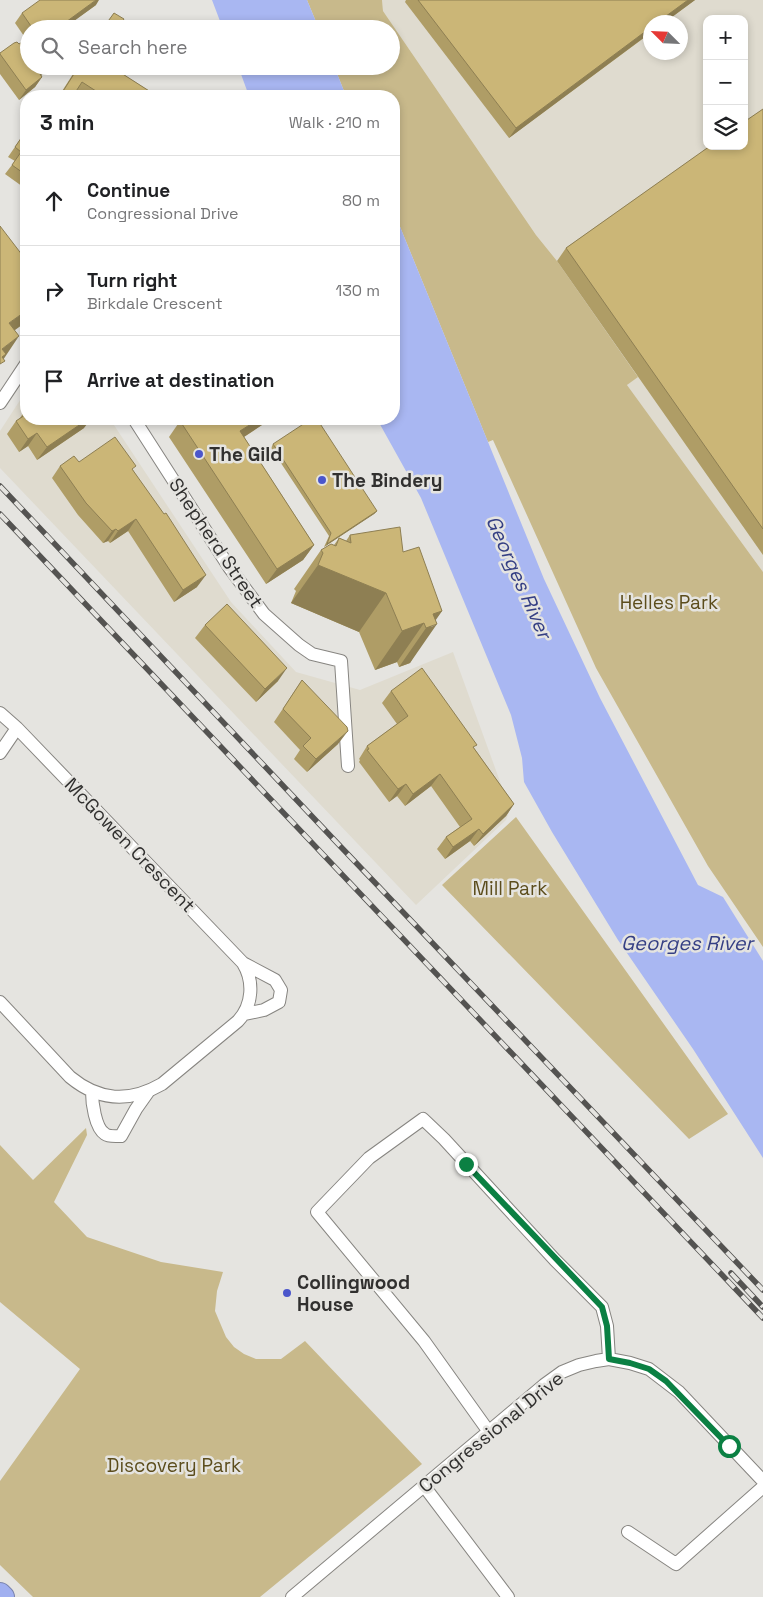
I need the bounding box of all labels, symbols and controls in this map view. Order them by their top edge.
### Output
north arrow [643,15,688,60]
map controls [703,15,748,150]
button: + [703,15,748,60]
search box [20,20,400,75]
icon: search [38,34,66,62]
text: Search here [78,35,188,60]
button: − [703,60,748,105]
button: layers [703,105,748,150]
text: 3 min [40,109,95,136]
text: Walk · 210 m [289,112,380,133]
text: Continue [87,178,170,203]
icon: ahead [40,187,68,215]
text: 80 m [342,190,380,211]
text: Congressional Drive [87,203,239,224]
text: Turn right [87,268,177,293]
icon: right [40,277,68,305]
text: 130 m [336,280,380,301]
text: Birkdale Crescent [87,293,223,314]
icon: arrive [40,367,68,395]
text: Arrive at destination [87,368,275,393]
place label: The Gild [209,442,282,467]
marker: The Gild [193,448,205,460]
place label: The Bindery [332,468,442,493]
street label: Shepherd Street [163,473,269,613]
marker: The Bindery [316,474,328,486]
water label: Georges River [480,511,559,645]
park label: Helles Park [620,590,718,615]
street label: McGowen Crescent [59,772,201,918]
park label: Mill Park [473,876,547,901]
water label: Georges River [621,930,756,956]
route end [455,1153,478,1176]
place label: Collingwood House [297,1270,410,1317]
marker: Collingwood House [281,1287,293,1299]
street label: Congressional Drive [413,1366,569,1498]
route start [718,1435,741,1458]
park label: Discovery Park [107,1453,241,1478]

